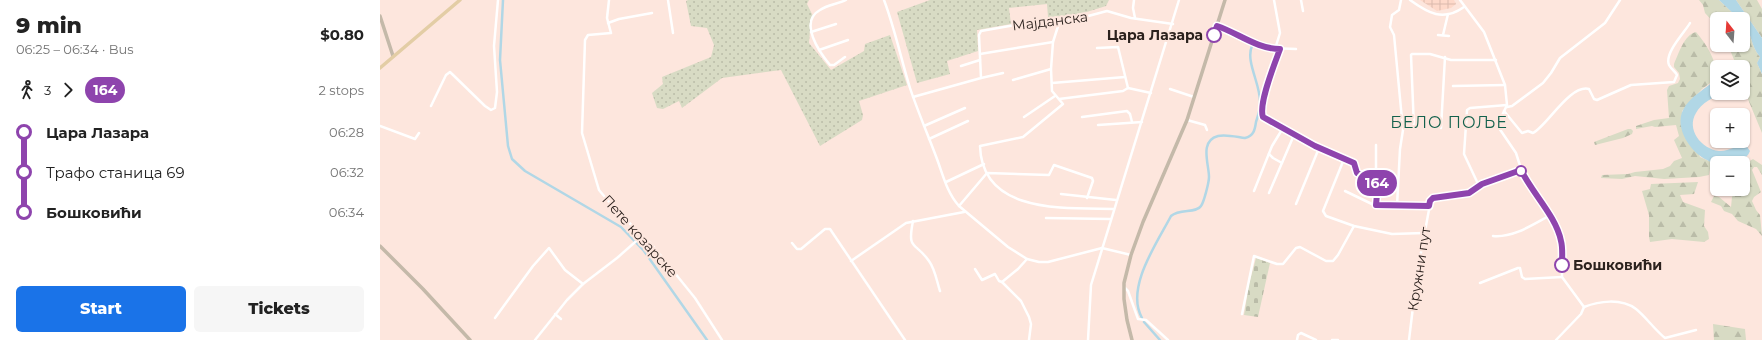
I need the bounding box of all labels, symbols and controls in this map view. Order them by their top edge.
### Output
street label: Мајданска [1011,7,1089,35]
text: 9 min [16,12,82,39]
north arrow [1710,12,1750,52]
map controls [1710,12,1750,196]
text: $0.80 [320,25,364,44]
place label: Цара Лазара [1107,26,1203,44]
marker: Цара Лазара [1206,27,1222,43]
text: 06:25 – 06:34 · Bus [16,41,134,57]
button: layers [1710,60,1750,100]
icon: walk [16,79,38,101]
icon: forward [57,79,79,101]
text: 164 [93,81,117,99]
text: 3 [44,82,51,98]
text: 2 stops [319,82,364,98]
button: + [1710,108,1750,148]
district label: БЕЛО ПОЉЕ [1390,113,1508,132]
text: Цара Лазара [46,123,149,142]
text: 06:28 [329,124,364,140]
button: − [1710,156,1750,196]
text: Трафо станица 69 [46,163,185,182]
text: 06:32 [330,164,364,180]
unlabelled marker [1515,165,1527,177]
line badge: 164 [1354,170,1400,196]
text: 164 [1365,174,1389,192]
street label: Пете козарске [598,191,682,281]
text: Бошковићи [46,203,142,222]
text: 06:34 [329,204,364,220]
street label: Кружни пут [1403,225,1435,312]
place label: Бошковићи [1573,256,1662,274]
marker: Бошковићи [1554,257,1570,273]
button: Start [16,286,186,332]
button: Tickets [194,286,364,332]

